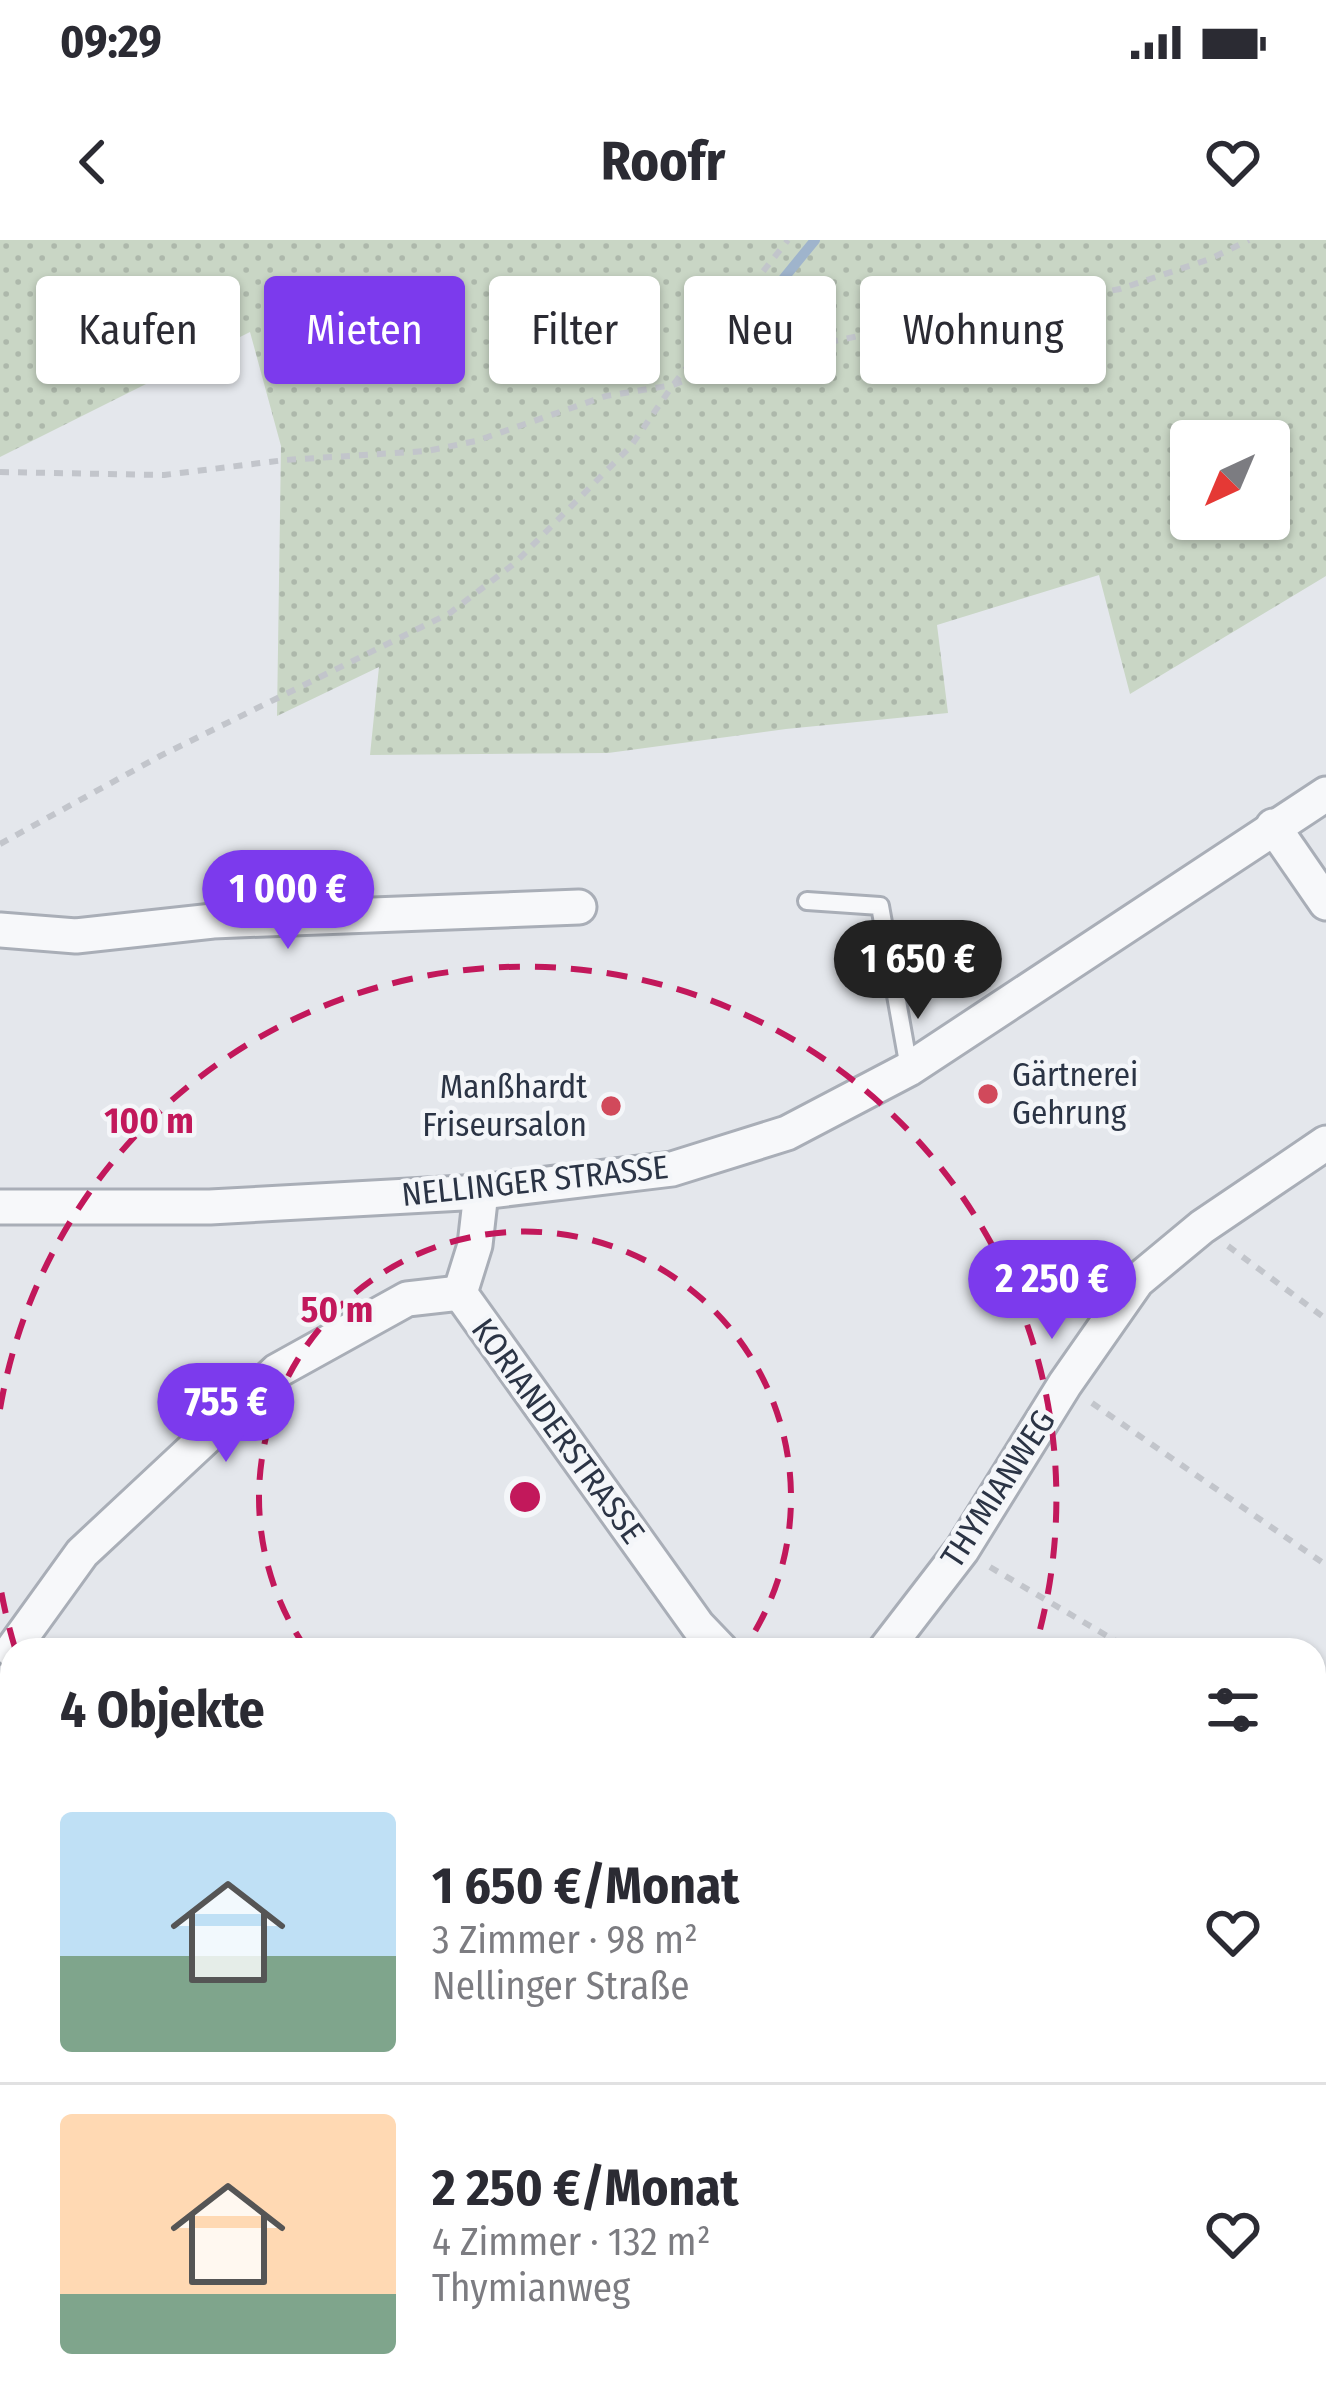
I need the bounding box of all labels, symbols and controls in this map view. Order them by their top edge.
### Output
text: 09:29 [60,15,162,69]
icon: back [60,129,126,195]
icon: heart [1200,129,1266,195]
text: Roofr [601,130,725,194]
chip: Kaufen [36,276,240,384]
chip: Mieten [264,276,465,384]
chip: Filter [489,276,660,384]
chip: Neu [684,276,836,384]
chip: Wohnung [860,276,1106,384]
north arrow [1170,420,1290,540]
map controls [1170,420,1290,540]
pin: 1 000 € [177,850,399,952]
text: 1 000 € [229,866,347,912]
pin: 1 650 € [807,920,1029,1022]
text: 1 650 € [861,936,975,982]
place label: Gärtnerei Gehrung [1012,1055,1138,1133]
place label: Manßhardt Friseursalon [422,1067,587,1145]
marker: Gärtnerei Gehrung [975,1081,1001,1107]
marker: Manßhardt Friseursalon [598,1093,624,1119]
text: 100 m [104,1099,194,1143]
street label: NELLINGER STRASSE [400,1147,670,1215]
pin: 2 250 € [941,1240,1163,1342]
text: 2 250 € [995,1256,1109,1302]
text: 50 m [301,1288,373,1332]
street label: KORIANDERSTRASSE [463,1311,653,1551]
pin: 755 € [142,1363,310,1465]
text: 755 € [184,1379,268,1425]
street label: THYMIANWEG [932,1403,1064,1575]
centre of rings [504,1476,546,1518]
icon: filters [1200,1677,1266,1743]
text: 4 Objekte [60,1679,265,1741]
text: 1 650 €/Monat [432,1855,739,1917]
icon: home [156,1860,300,2004]
icon: heart [1200,1899,1266,1965]
text: 3 Zimmer · 98 m² [432,1917,698,1963]
text: Nellinger Straße [432,1963,689,2009]
text: 2 250 €/Monat [432,2157,739,2219]
icon: home [156,2162,300,2306]
icon: heart [1200,2201,1266,2267]
text: 4 Zimmer · 132 m² [432,2219,711,2265]
text: Thymianweg [432,2265,630,2311]

